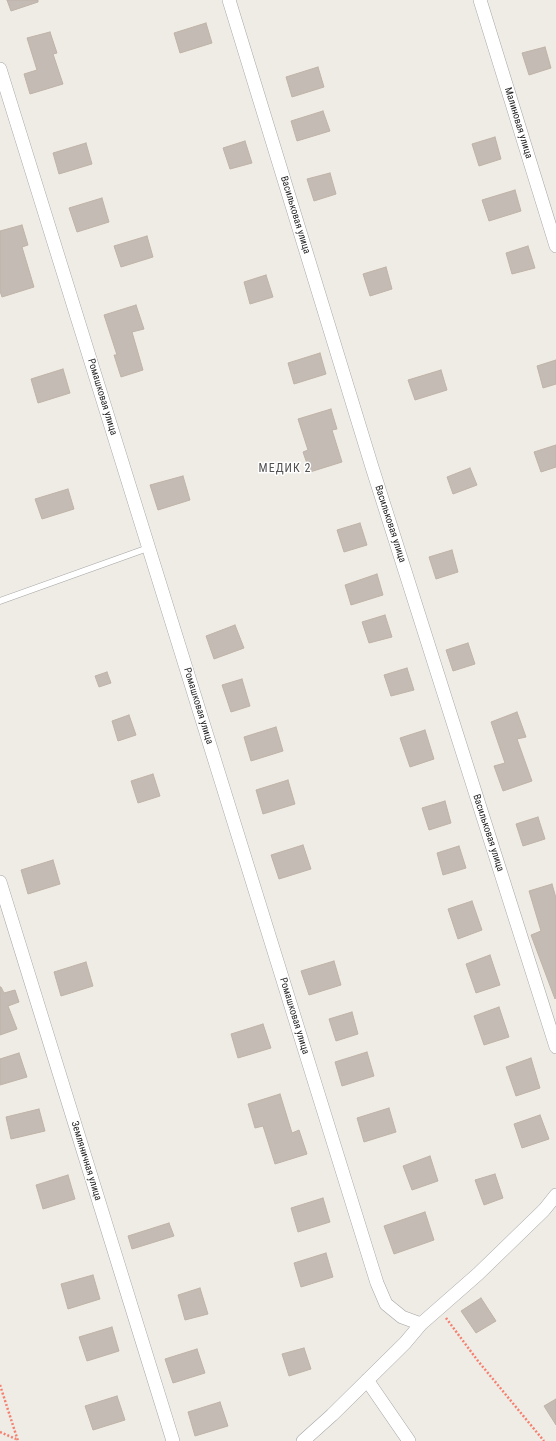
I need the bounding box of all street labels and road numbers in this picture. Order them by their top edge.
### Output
street label: Малиновая улица [501,86,535,160]
street label: Васильковая улица [277,175,313,255]
street label: Ромашковая улица [85,357,119,437]
street label: Васильковая улица [372,484,408,564]
street label: Ромашковая улица [181,666,215,746]
street label: Васильковая улица [470,793,506,873]
street label: Ромашковая улица [277,976,311,1056]
street label: Земляничная улица [68,1120,104,1202]

